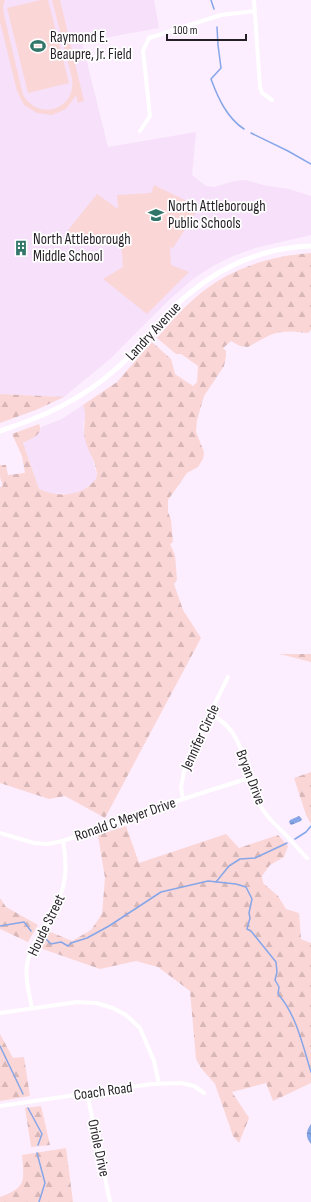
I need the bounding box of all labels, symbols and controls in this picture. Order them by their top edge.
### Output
scale bar [167,16,246,42]
text: 100 m [173,23,198,38]
place label: Raymond E. Beaupre, Jr. Field [50,28,132,64]
sports icon: Raymond E. Beaupre, Jr. Field [29,37,47,55]
place label: North Attleborough Public Schools [168,197,266,233]
school or university icon: North Attleborough Public Schools [147,206,165,224]
place label: North Attleborough Middle School [33,230,131,266]
building icon: North Attleborough Middle School [12,239,30,257]
street label: Landry Avenue [121,298,185,365]
street label: Jennifer Circle [177,701,224,774]
street label: Bryan Drive [231,747,270,807]
street label: Ronald C Meyer Drive [72,793,178,846]
street label: Houde Street [23,891,70,959]
street label: Coach Road [73,1078,134,1105]
street label: Oriole Drive [83,1118,114,1179]

